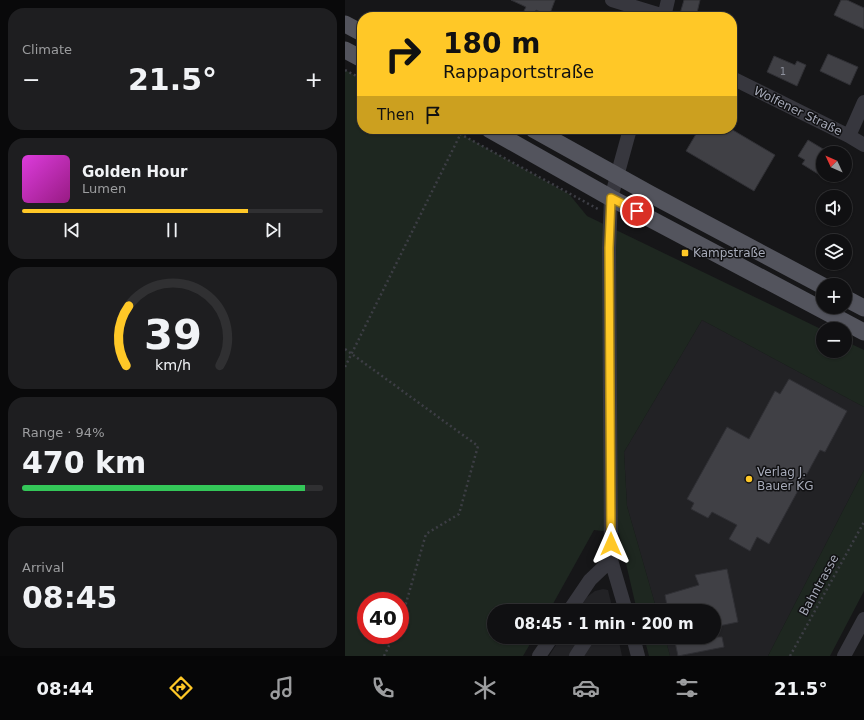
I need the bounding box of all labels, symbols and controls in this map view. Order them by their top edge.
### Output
text: 180 m [443,27,540,60]
icon: right [377,28,429,80]
text: Climate [22,42,72,57]
text: Rappaportstraße [443,61,594,82]
text: 21.5° [128,62,217,97]
house number: 1 [780,66,786,77]
text: − [22,67,40,92]
text: + [305,67,323,92]
street label: Wolfener Straße [751,84,845,138]
icon: arrive [422,104,444,126]
text: Then [377,106,414,124]
north arrow [816,146,852,182]
map controls [816,146,852,358]
text: Golden Hour [82,163,188,181]
text: Lumen [82,181,126,196]
button: sound [816,190,852,226]
pin [620,194,654,228]
icon: arrive [626,200,648,222]
icon: previous [61,219,83,241]
icon: pause [161,219,183,241]
icon: next [262,219,284,241]
button: layers [816,234,852,270]
place label: Kampstraße [693,246,766,260]
marker: Kampstraße [680,248,690,258]
button: + [816,278,852,314]
text: 39 [144,310,201,359]
button: − [816,322,852,358]
text: km/h [154,357,191,373]
text: Range · 94% [22,425,105,440]
text: 470 km [22,445,146,480]
place label: Verlag J. Bauer KG [757,465,814,493]
marker: Verlag J. Bauer KG [744,474,754,484]
position arrow [590,523,632,565]
street label: Bahntrasse [796,552,842,618]
text: Arrival [22,560,64,575]
text: 08:45 [22,580,118,615]
speed limit sign: 40 [357,592,409,644]
text: 08:45 · 1 min · 200 m [514,615,694,633]
icon: directions [167,674,195,702]
icon: music [268,674,296,702]
icon: phone [369,674,397,702]
icon: climate [471,674,499,702]
icon: car [572,674,600,702]
icon: filters [673,674,701,702]
text: 08:44 [37,678,94,699]
text: 21.5° [774,678,827,699]

